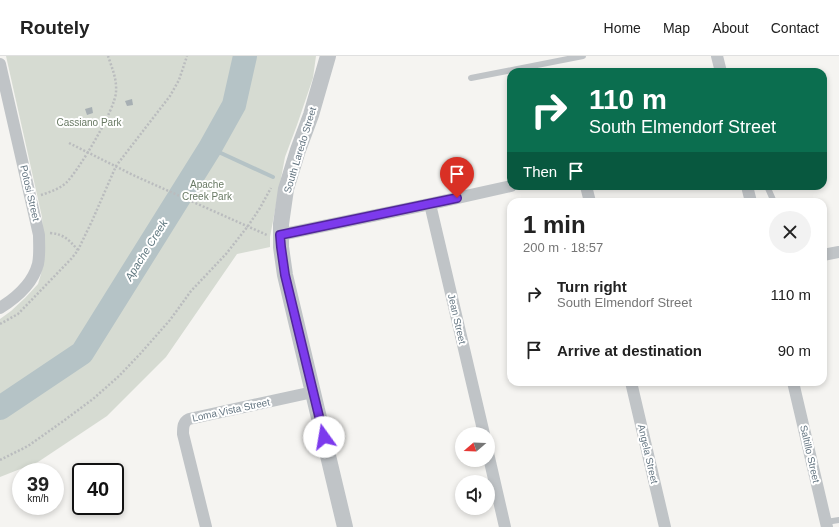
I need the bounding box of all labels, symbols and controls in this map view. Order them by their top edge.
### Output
text: Routely [20,17,90,38]
text: Home [604,20,641,36]
text: Map [663,20,690,36]
text: About [712,20,749,36]
text: Contact [771,20,819,36]
icon: right [523,84,575,136]
text: 110 m [589,84,667,115]
street label: South Laredo Street [282,105,318,194]
park label: Cassiano Park [56,117,123,128]
text: South Elmendorf Street [589,117,776,137]
pin [440,157,474,198]
icon: arrive [565,160,587,182]
icon: arrive [446,163,468,185]
text: Then [523,163,557,180]
street label: Potosi Street [18,164,42,222]
park label: Apache Creek Park [182,179,233,202]
text: 1 min [523,211,586,238]
button: close [769,211,811,253]
water label: Apache Creek [122,217,170,284]
text: 200 m · 18:57 [523,240,603,255]
text: Turn right [557,278,627,295]
icon: right [523,283,545,305]
text: 110 m [770,286,811,303]
street label: Jean Street [446,293,468,345]
text: South Elmendorf Street [557,295,692,310]
icon: arrive [523,339,545,361]
text: Arrive at destination [557,342,702,359]
text: 90 m [778,342,811,359]
street label: Loma Vista Street [191,396,271,424]
position arrow [303,416,345,458]
street label: Angela Street [636,423,660,485]
street label: Saltillo Street [798,424,822,484]
north arrow [455,427,495,467]
map controls [455,427,495,515]
speed limit sign: 40 [72,463,124,515]
text: 39 [27,473,49,495]
button: sound [455,475,495,515]
text: km/h [27,493,49,504]

